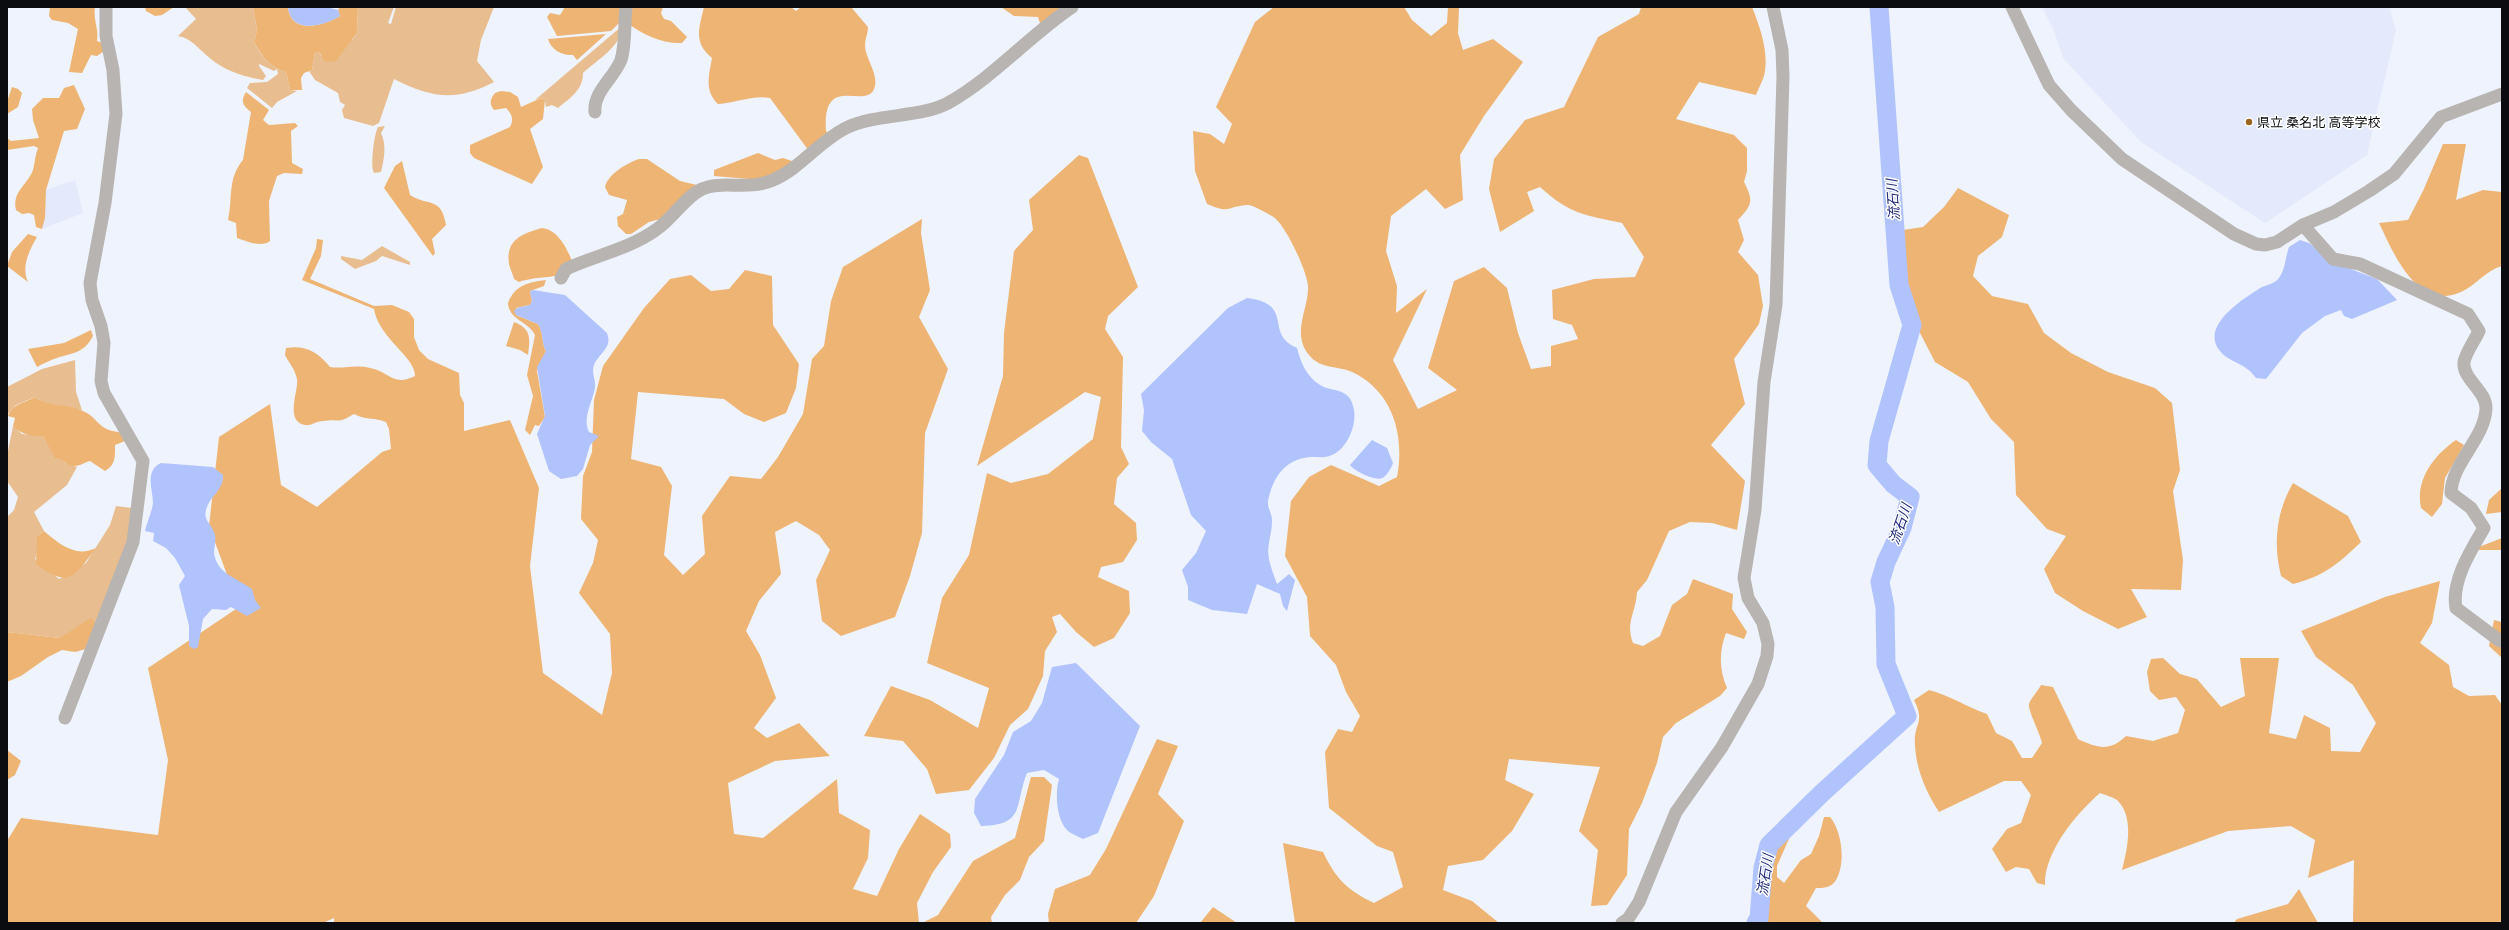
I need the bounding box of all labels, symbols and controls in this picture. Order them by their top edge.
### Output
place label: 県立 桑名北 高等学校 [2257,115,2380,130]
marker: 県立 桑名北 高等学校 [2244,117,2254,127]
water label: 流石川 [1883,176,1902,222]
water label: 流石川 [1886,500,1915,546]
water label: 流石川 [1754,851,1776,897]

